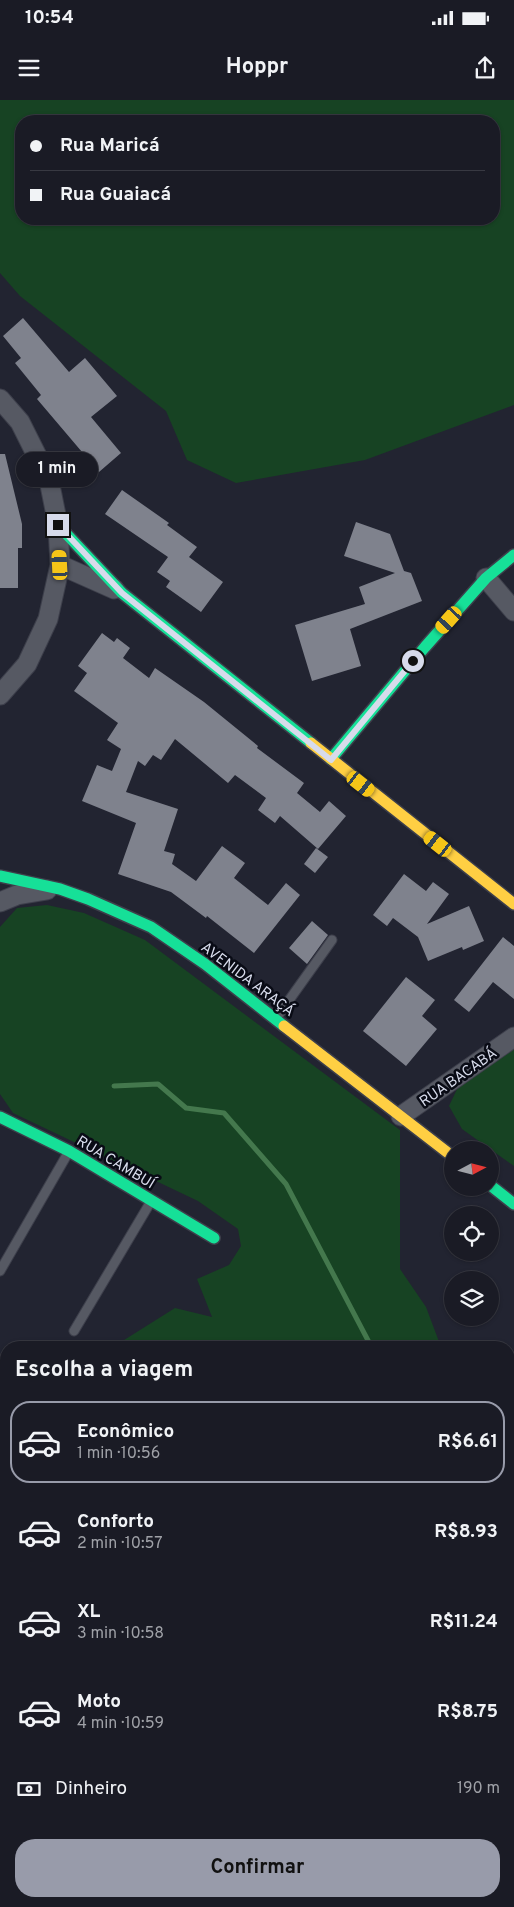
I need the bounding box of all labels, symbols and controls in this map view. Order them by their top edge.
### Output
text: 10:54 [25,6,74,30]
icon: menu [15,54,43,82]
text: Hoppr [226,54,288,81]
icon: share [471,54,499,82]
text: Rua Maricá [60,134,160,158]
text: Rua Guaiacá [60,183,171,207]
callout: 1 min [17,452,99,488]
text: 1 min [38,459,76,479]
route end [47,514,69,536]
car [51,550,68,580]
car [433,604,464,636]
route start [402,650,424,672]
car [344,769,377,799]
car [421,829,454,859]
street label: AVENIDA ARAÇÁ [196,938,298,1022]
street label: RUA BACABÁ [416,1044,501,1112]
street label: RUA CAMBUÍ [73,1132,160,1195]
north arrow [444,1141,499,1196]
map controls [444,1141,499,1326]
button: locate [444,1206,499,1261]
button: layers [444,1271,499,1326]
text: Escolha a viagem [15,1357,193,1384]
icon: car [17,1420,62,1465]
text: Econômico [77,1420,174,1444]
text: R$6.61 [438,1430,498,1454]
text: 1 min · 10:56 [77,1444,160,1464]
icon: car [17,1510,62,1555]
text: Conforto [77,1510,154,1534]
text: R$8.93 [434,1520,498,1544]
text: 2 min · 10:57 [77,1534,163,1554]
icon: car [17,1600,62,1645]
text: XL [77,1600,100,1624]
text: R$11.24 [430,1610,498,1634]
text: 3 min · 10:58 [77,1624,164,1644]
icon: car [17,1690,62,1735]
text: Moto [77,1690,121,1714]
text: R$8.75 [437,1700,498,1724]
text: 4 min · 10:59 [77,1714,164,1734]
icon: cash [15,1775,43,1803]
text: Dinheiro [55,1777,127,1801]
text: 190 m [457,1779,500,1799]
button: Confirmar [15,1839,500,1897]

